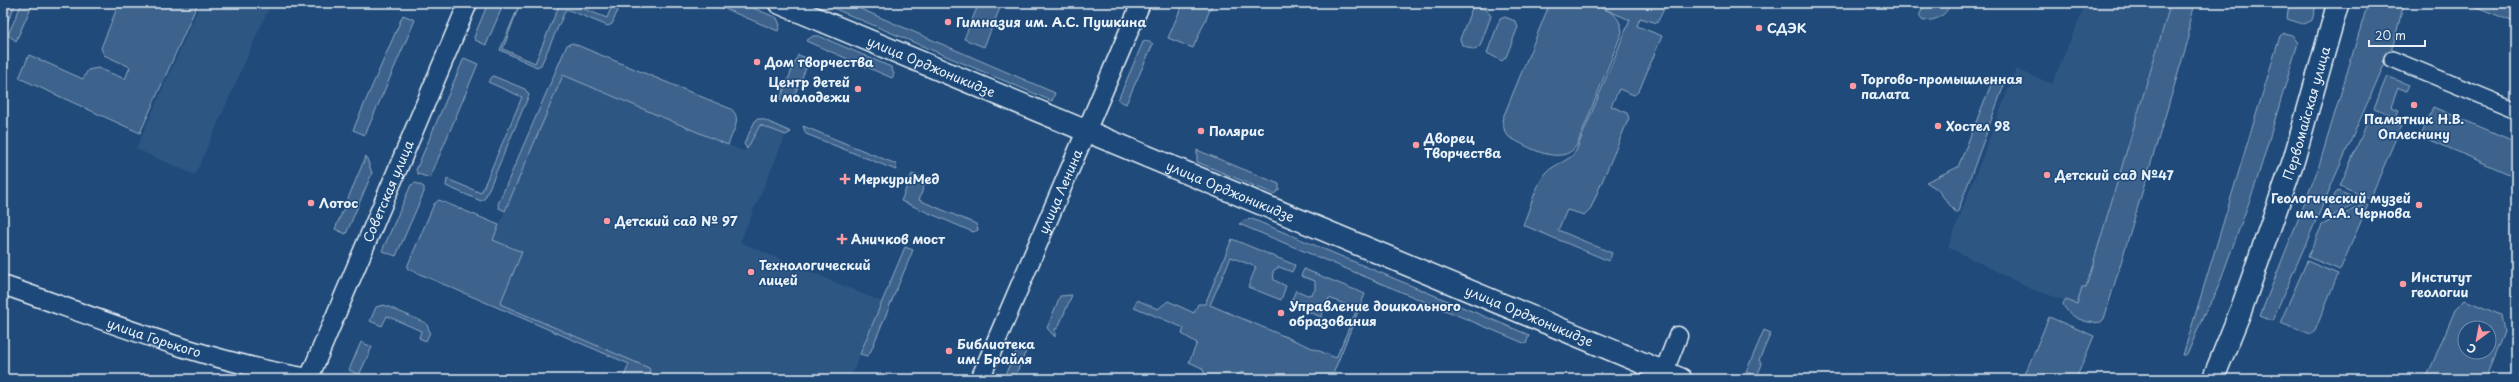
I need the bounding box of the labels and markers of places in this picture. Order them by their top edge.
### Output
place label: Гимназия им. А.С. Пушкина [956,12,1147,31]
marker: Гимназия им. А.С. Пушкина [943,17,953,27]
place label: СДЭК [1767,18,1807,37]
marker: СДЭК [1754,23,1764,33]
place label: Дом творчества [764,52,874,71]
marker: Дом творчества [752,57,762,67]
place label: Торгово-промышленная палата [1861,69,2023,103]
place label: Центр детей и молодежи [769,72,850,106]
marker: Торгово-промышленная палата [1848,81,1858,91]
marker: Центр детей и молодежи [853,84,863,94]
marker: Памятник Н.В. Оплеснину [2409,100,2419,110]
place label: Памятник Н.В. Оплеснину [2364,109,2464,143]
place label: Хостел 98 [1946,116,2010,135]
place label: Полярис [1209,121,1264,140]
marker: Хостел 98 [1933,121,1943,131]
marker: Полярис [1196,126,1206,136]
place label: Дворец Творчества [1423,128,1501,162]
marker: Дворец Творчества [1411,140,1421,150]
place label: Детский сад №47 [2054,165,2174,184]
place label: МеркуриМед [854,169,939,188]
marker: Детский сад №47 [2042,170,2052,180]
marker: МеркуриМед [839,173,851,185]
place label: Геологический музей им. А.А. Чернова [2271,188,2411,222]
place label: Лотос [319,193,358,212]
marker: Лотос [306,198,316,208]
marker: Геологический музей им. А.А. Чернова [2414,200,2424,210]
place label: Детский сад № 97 [614,211,738,230]
marker: Детский сад № 97 [602,216,612,226]
place label: Аничков мост [851,229,945,248]
marker: Аничков мост [836,233,848,245]
place label: Технологический лицей [758,255,871,289]
marker: Технологический лицей [746,267,756,277]
place label: Институт геологии [2411,267,2472,301]
marker: Институт геологии [2398,279,2408,289]
place label: Управление дошкольного образования [1289,296,1461,330]
marker: Управление дошкольного образования [1276,308,1286,318]
place label: Библиотека им. Брайля [957,334,1035,368]
marker: Библиотека им. Брайля [944,346,954,356]

